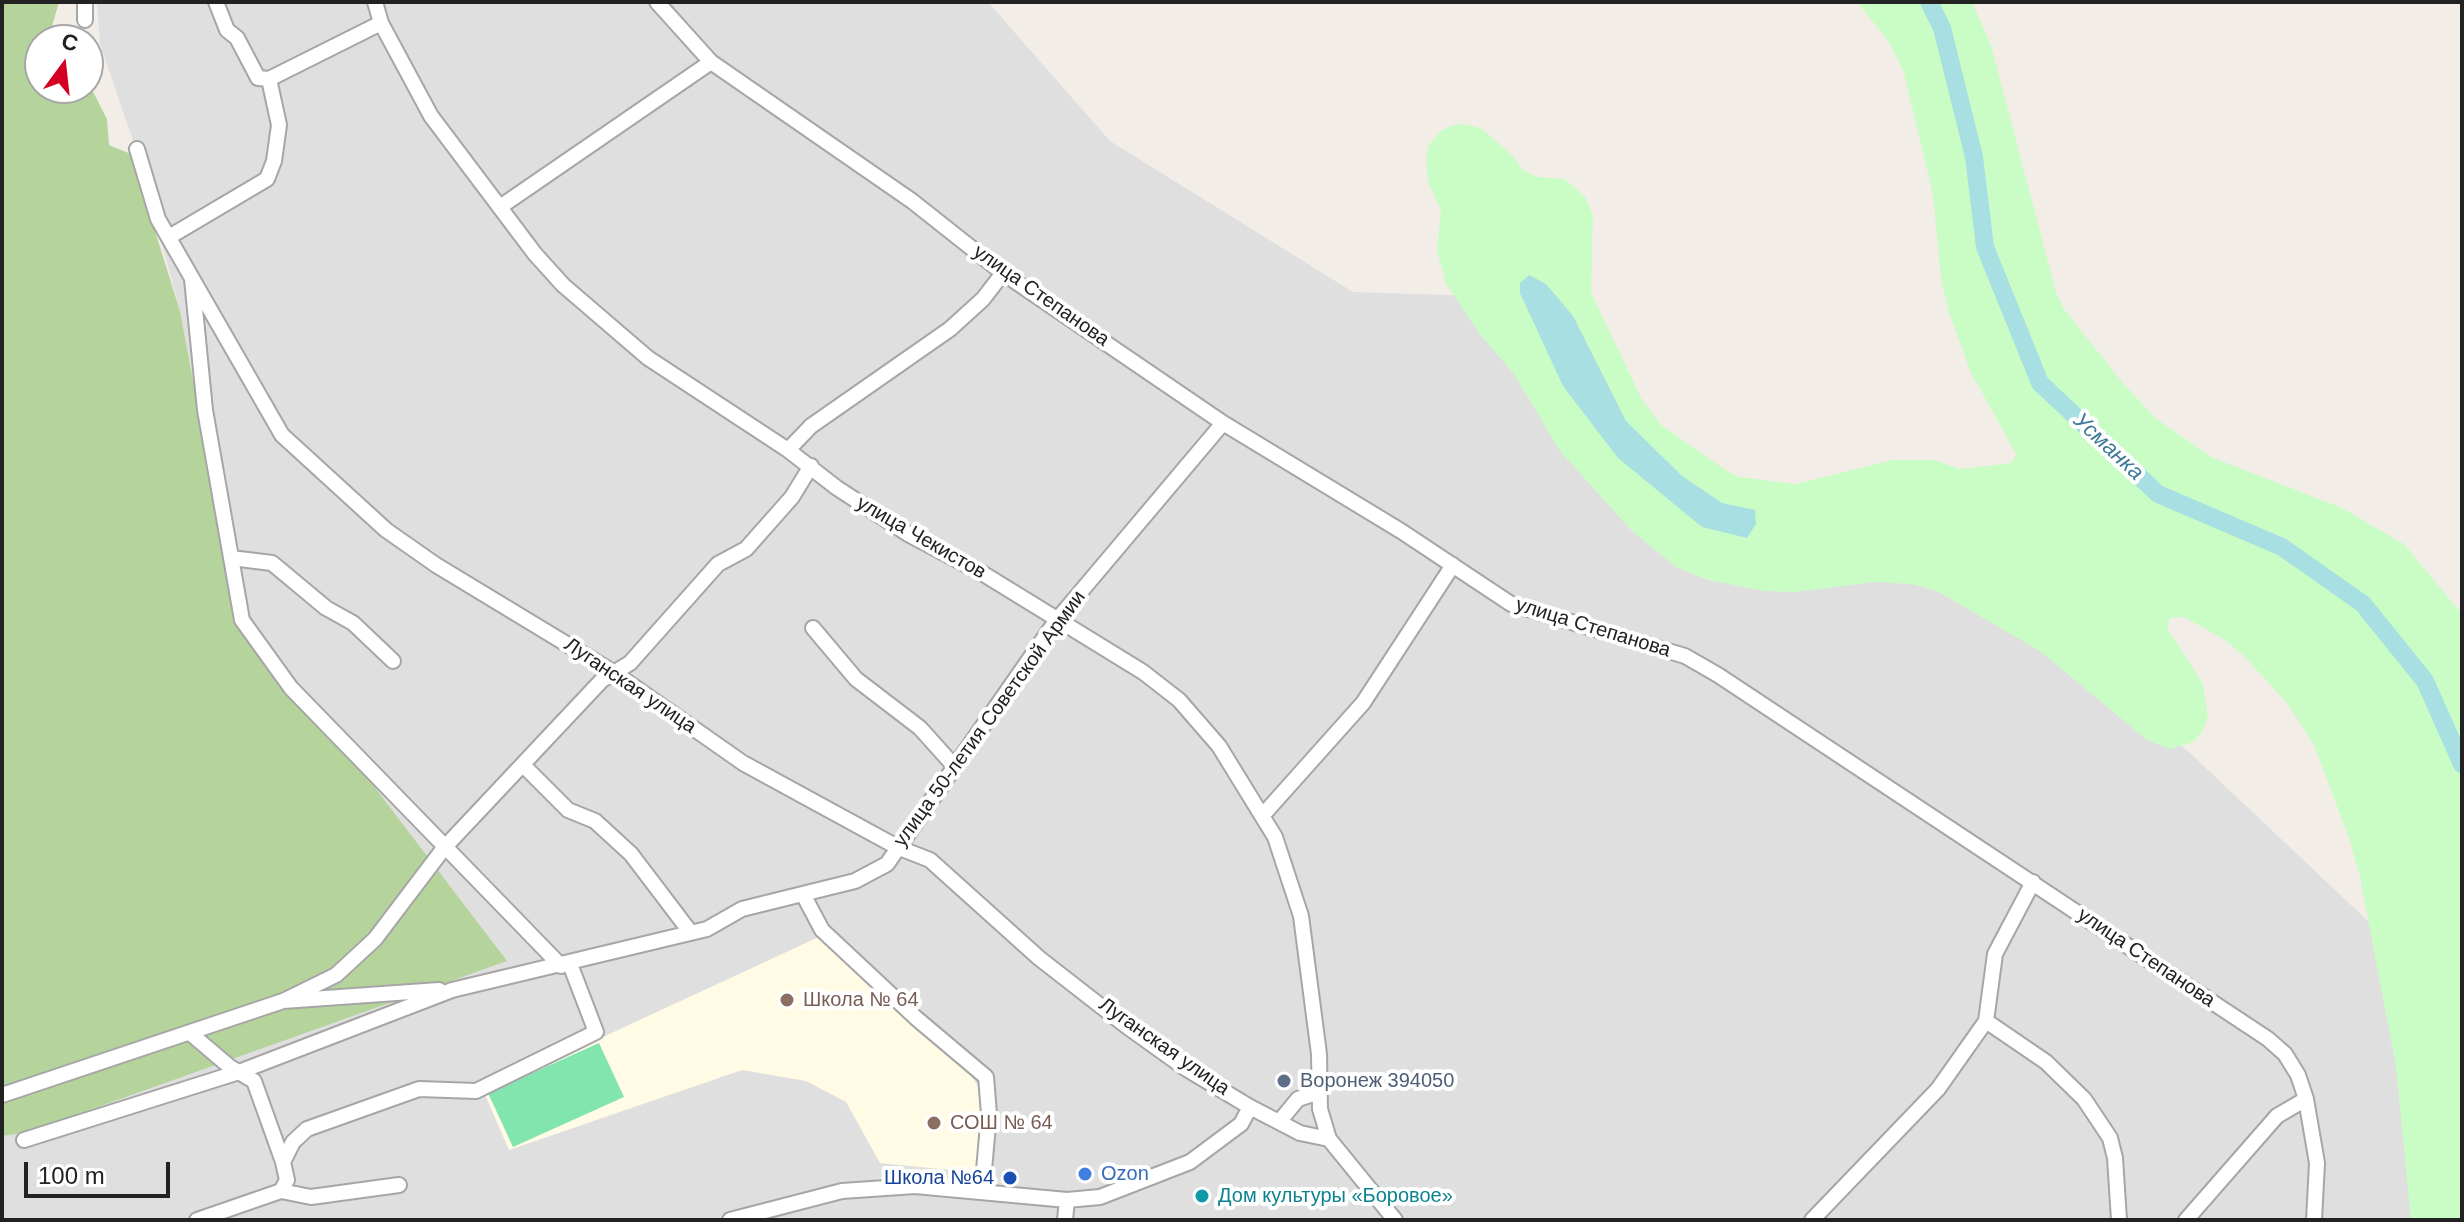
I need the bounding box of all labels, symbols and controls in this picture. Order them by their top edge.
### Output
north arrow [24,24,104,104]
text: С [59,28,81,56]
street label: улица Степанова [968,240,1114,352]
water label: Усманка [2067,408,2149,486]
street label: улица Чекистов [852,491,990,585]
street label: улица 50-летия Советской Армии [889,586,1091,852]
street label: улица Степанова [1513,593,1673,663]
street label: Луганская улица [559,633,701,739]
street label: улица Степанова [2073,903,2219,1013]
place label: Школа № 64 [803,988,919,1012]
marker: Школа № 64 [778,991,796,1009]
street label: Луганская улица [1094,993,1234,1101]
place label: Воронеж 394050 [1300,1069,1454,1093]
marker: Воронеж 394050 [1275,1072,1293,1090]
place label: СОШ № 64 [950,1111,1053,1135]
marker: СОШ № 64 [925,1114,943,1132]
scale bar [28,1146,174,1196]
text: 100 m [38,1162,105,1189]
place label: Ozon [1101,1162,1149,1186]
marker: Ozon [1076,1165,1094,1183]
place label: Школа №64 [884,1166,994,1190]
marker: Школа №64 [1001,1169,1019,1187]
place label: Дом культуры «Боровое» [1218,1184,1453,1208]
marker: Дом культуры «Боровое» [1193,1187,1211,1205]

